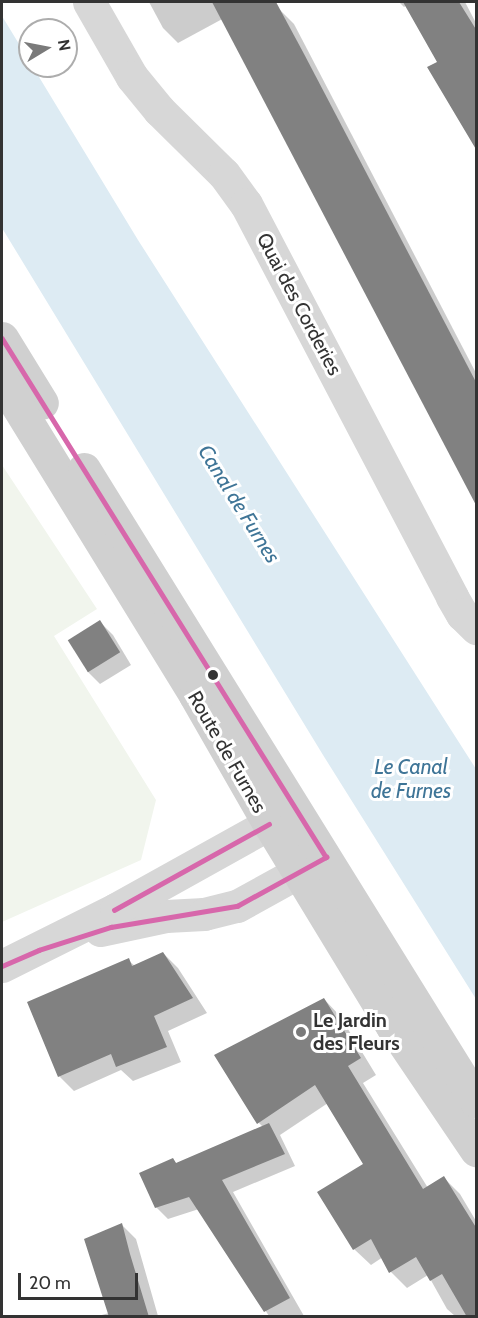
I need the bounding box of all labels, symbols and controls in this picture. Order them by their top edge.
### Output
north arrow [18,18,78,78]
text: N [54,38,75,52]
street label: Quai des Corderies [251,229,347,379]
water label: Canal de Furnes [193,440,285,568]
unlabelled marker [207,669,219,681]
street label: Route de Furnes [182,687,272,817]
water label: Le Canal de Furnes [371,754,451,804]
place label: Le Jardin des Fleurs [313,1008,400,1055]
marker: Le Jardin des Fleurs [294,1025,308,1039]
scale bar [21,1261,141,1299]
text: 20 m [29,1272,71,1294]

